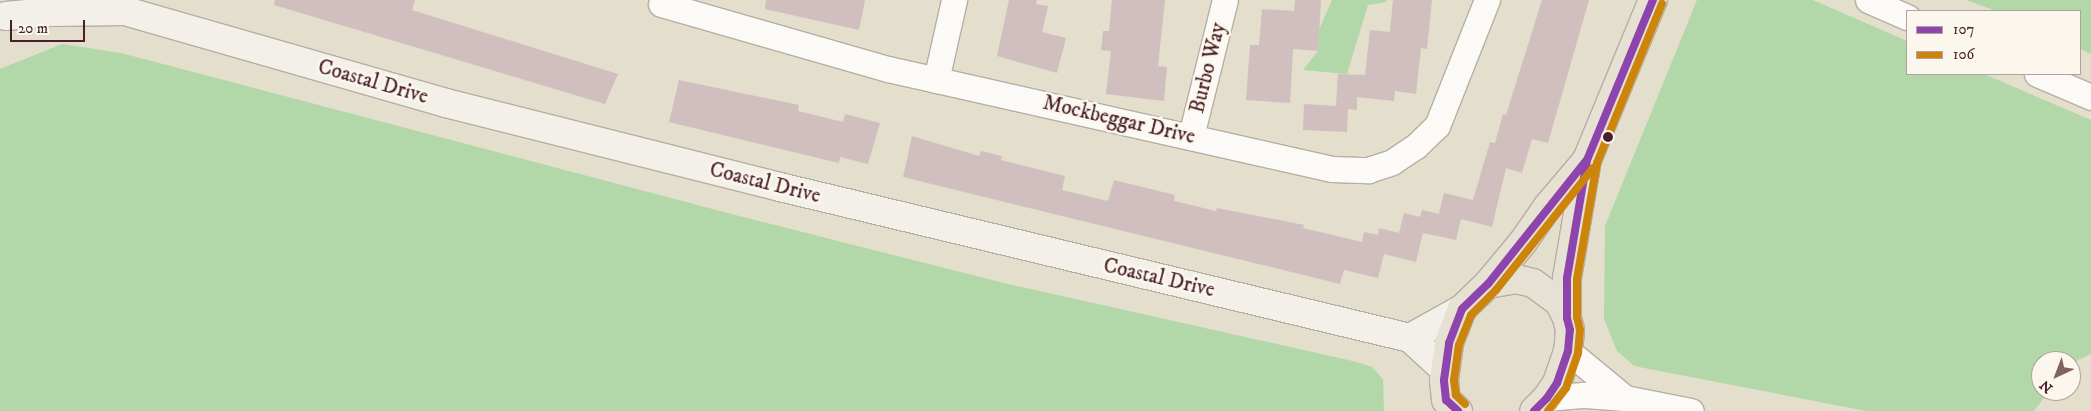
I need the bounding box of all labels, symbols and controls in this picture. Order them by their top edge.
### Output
scale bar [12,10,88,42]
legend [1906,10,2081,75]
text: 20 m [18,19,48,38]
street label: Burbo Way [1185,20,1231,116]
text: 107 [1953,20,1974,39]
text: 106 [1953,45,1974,64]
street label: Coastal Drive [315,54,431,110]
street label: Mockbeggar Drive [1040,90,1198,150]
unlabelled marker [1603,132,1613,142]
street label: Coastal Drive [707,157,823,209]
street label: Coastal Drive [1101,253,1217,303]
north arrow [2031,351,2081,401]
text: N [2036,376,2057,397]

